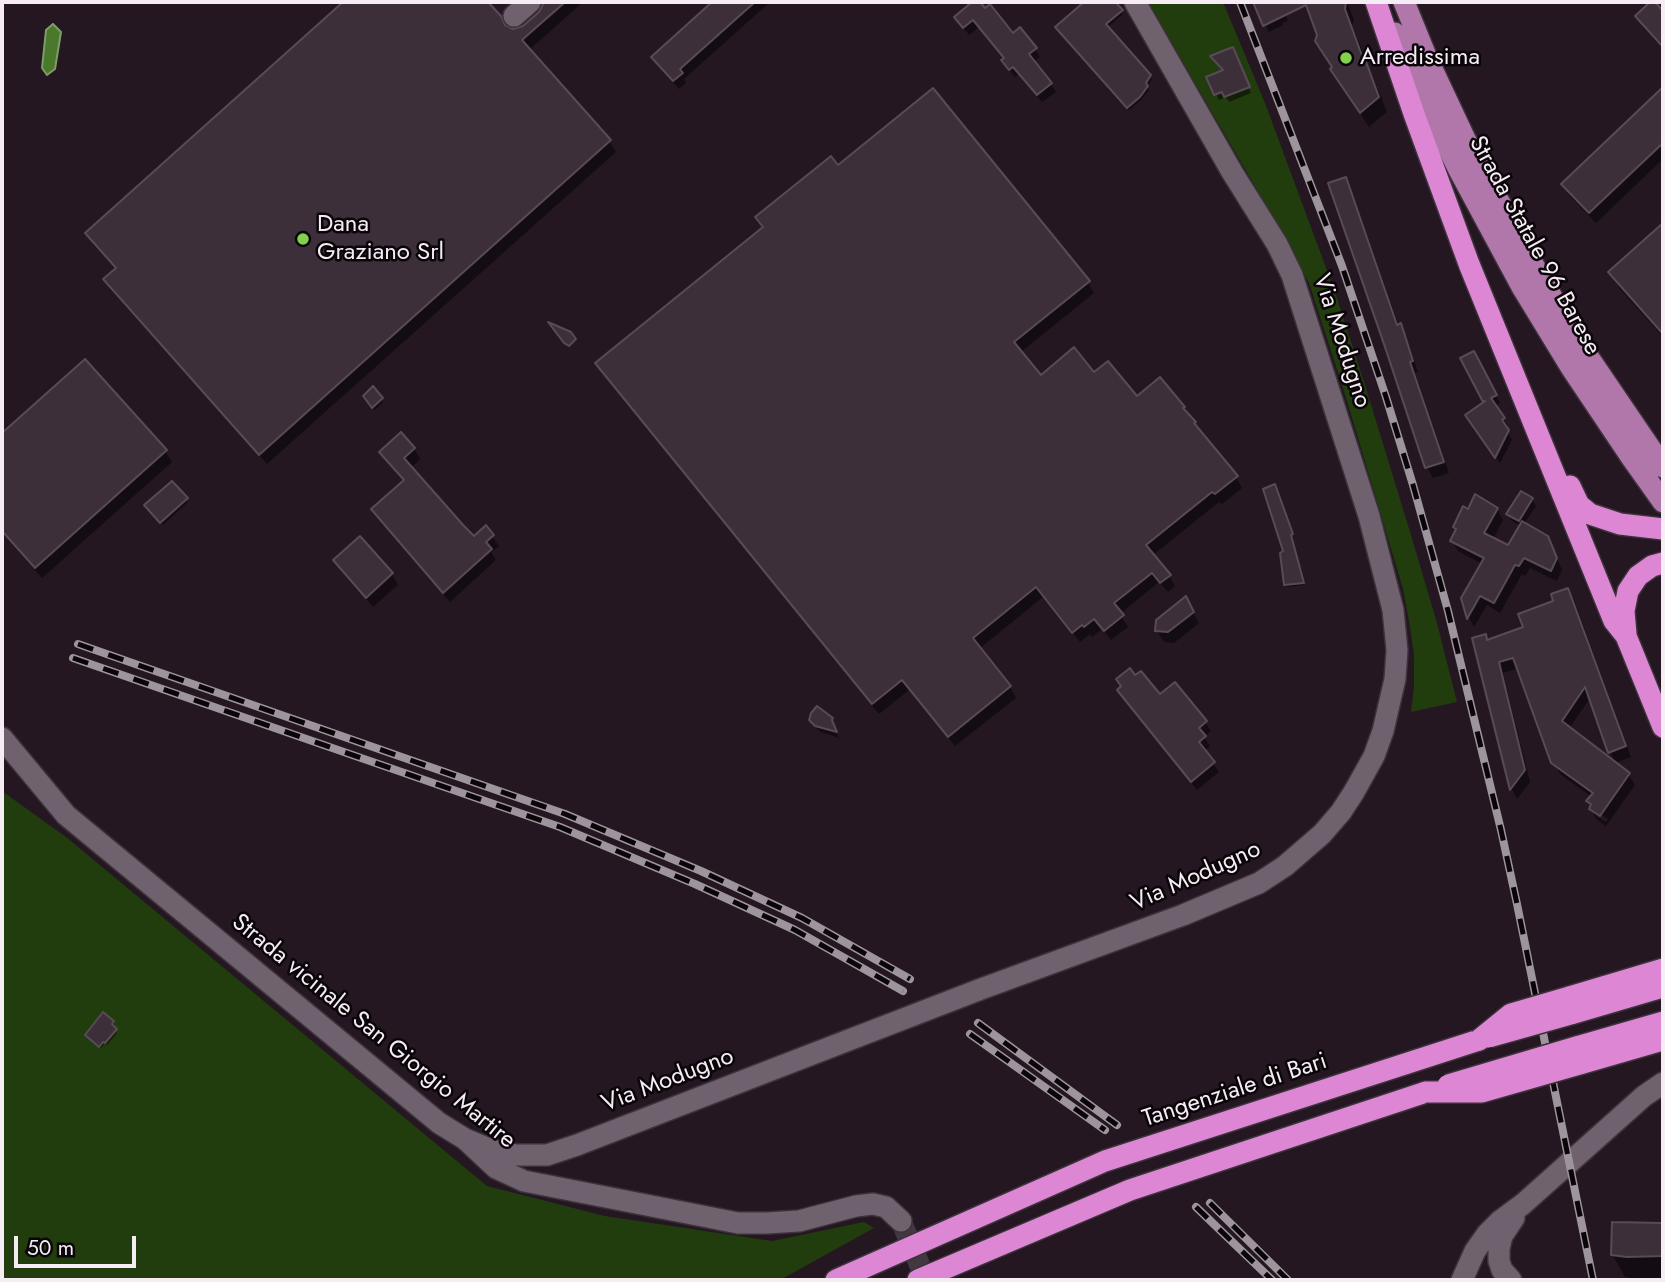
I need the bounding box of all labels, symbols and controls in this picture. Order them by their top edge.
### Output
place label: Arredissima [1360,44,1480,72]
marker: Arredissima [1338,50,1354,66]
street label: Strada Statale 96 Barese [1462,131,1606,361]
place label: Dana Graziano Srl [317,211,444,267]
marker: Dana Graziano Srl [295,231,311,247]
street label: Via Modugno [1306,270,1376,412]
street label: Via Modugno [1127,836,1265,918]
street label: Strada vicinale San Giorgio Martire [225,909,521,1155]
street label: Via Modugno [598,1043,738,1119]
street label: Tangenziale di Bari [1139,1048,1331,1134]
scale bar [18,1222,140,1266]
text: 50 m [27,1233,74,1263]

